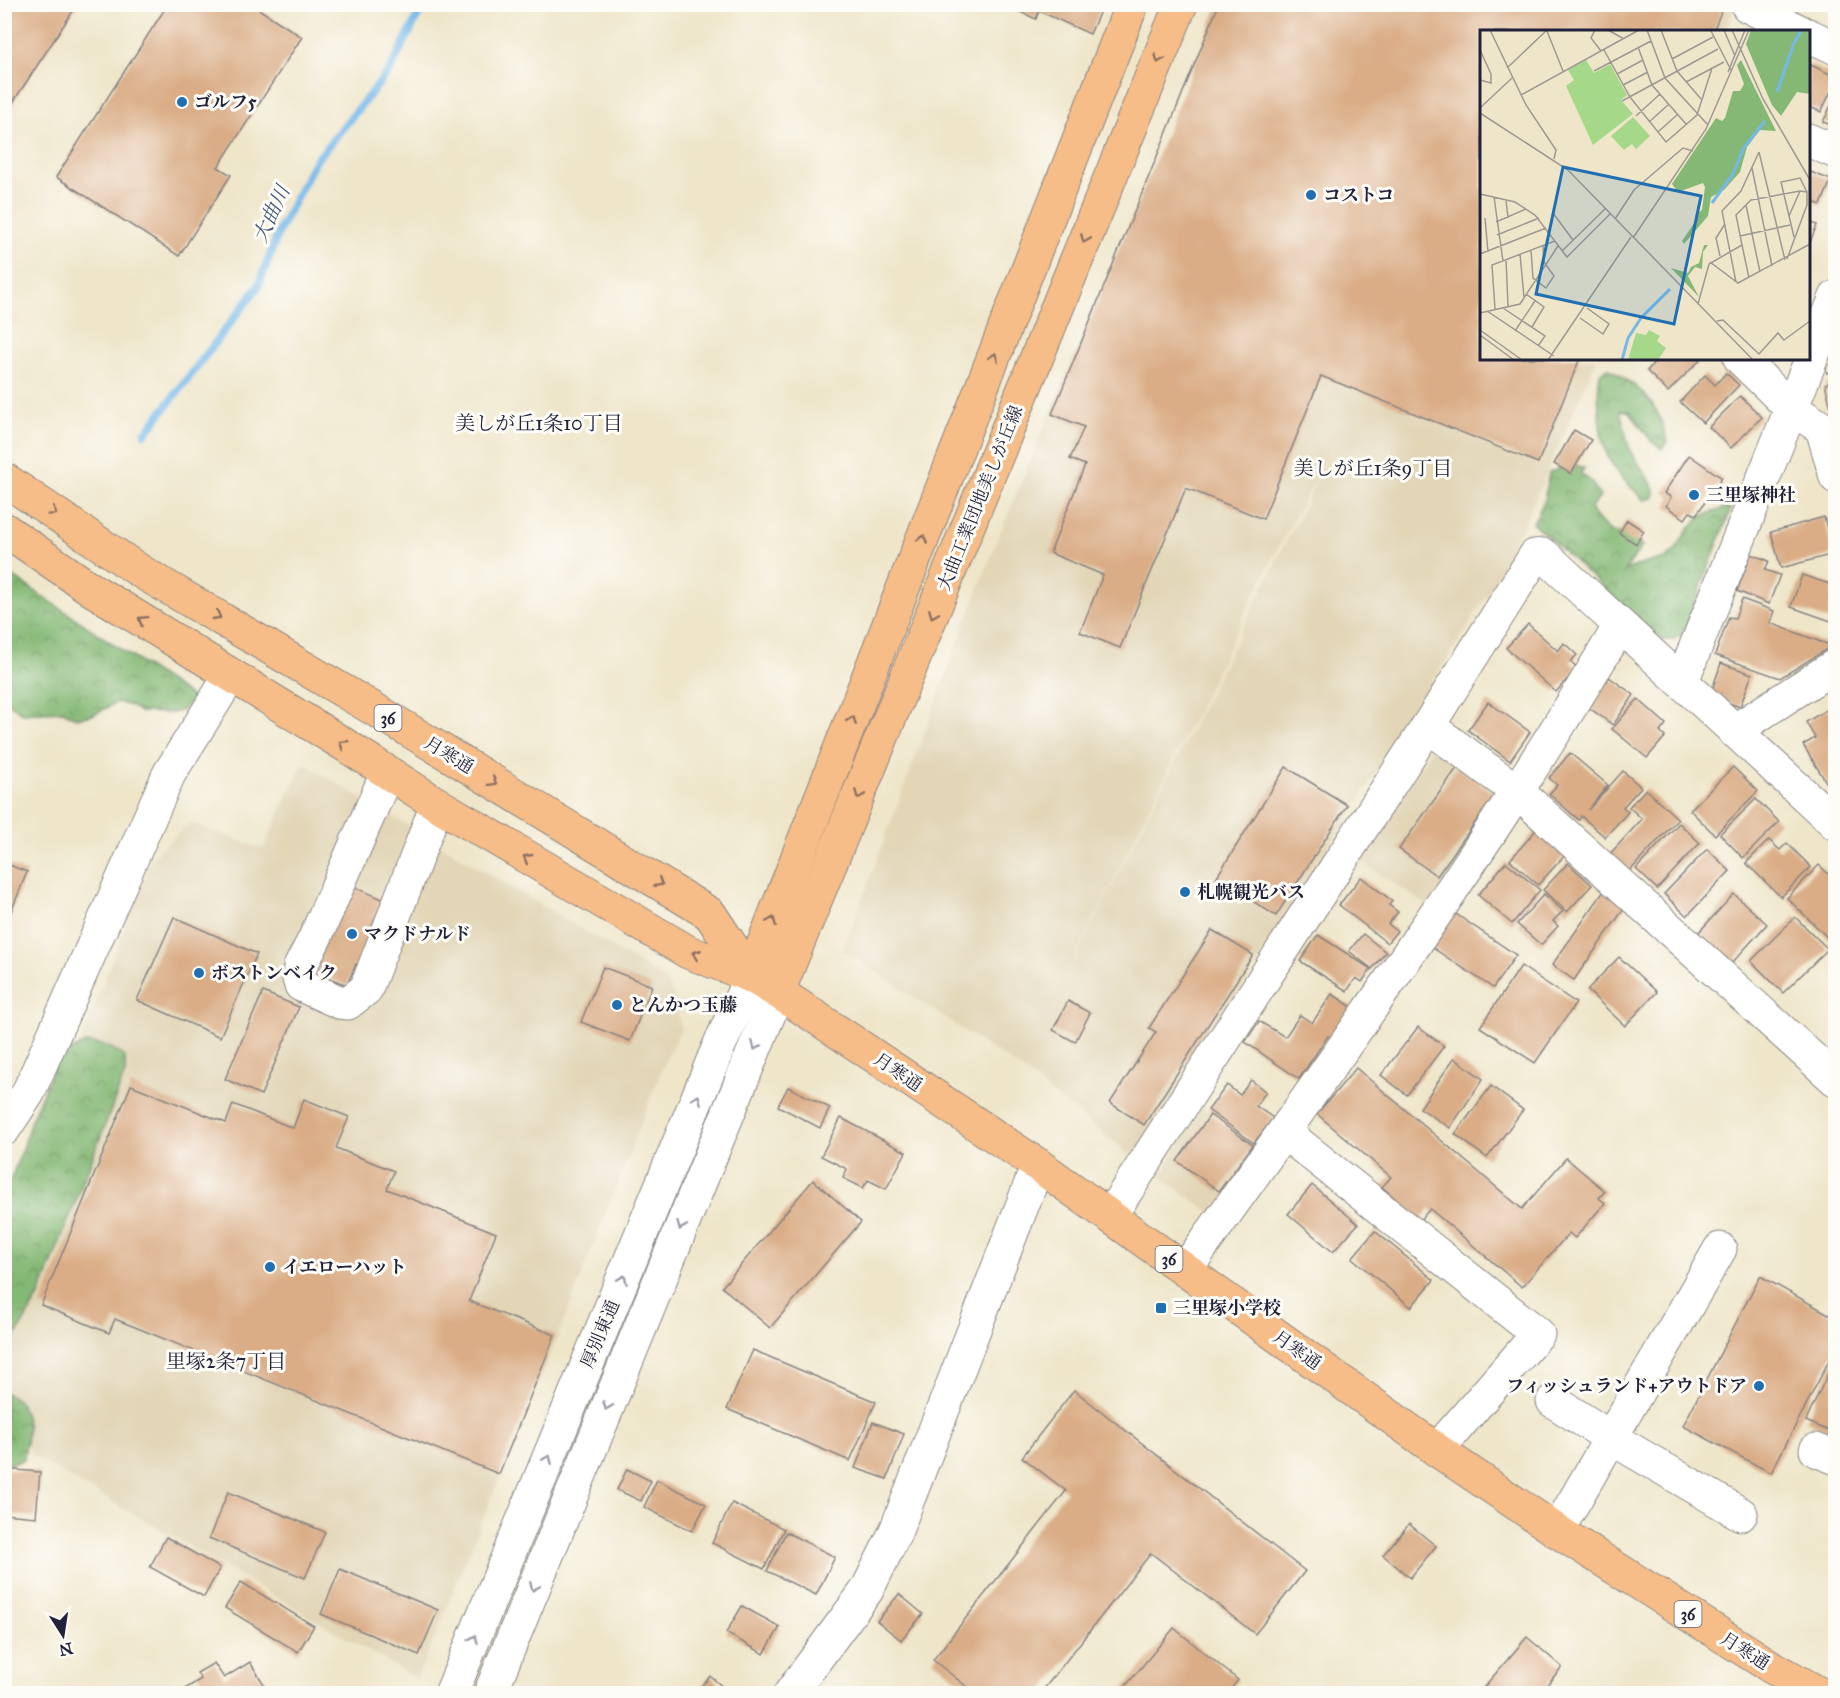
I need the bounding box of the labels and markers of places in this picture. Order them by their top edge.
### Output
place label: ゴルフ5 [194,91,257,113]
marker: ゴルフ5 [175,95,189,109]
place label: コストコ [1323,184,1394,206]
marker: コストコ [1304,188,1318,202]
place label: 三里塚神社 [1706,484,1796,506]
marker: 三里塚神社 [1687,488,1701,502]
place label: 札幌観光バス [1197,881,1305,903]
marker: 札幌観光バス [1178,885,1192,899]
place label: マクドナルド [364,923,471,945]
marker: マクドナルド [345,927,359,941]
place label: ボストンベイク [211,962,337,984]
marker: ボストンベイク [192,966,206,980]
place label: とんかつ玉藤 [629,994,737,1016]
marker: とんかつ玉藤 [610,998,624,1012]
place label: イエローハット [282,1256,406,1278]
marker: イエローハット [263,1260,277,1274]
place label: 三里塚小学校 [1173,1297,1281,1319]
marker: 三里塚小学校 [1154,1301,1168,1315]
place label: フィッシュランド+アウトドア [1506,1375,1747,1397]
marker: フィッシュランド+アウトドア [1752,1379,1766,1393]

